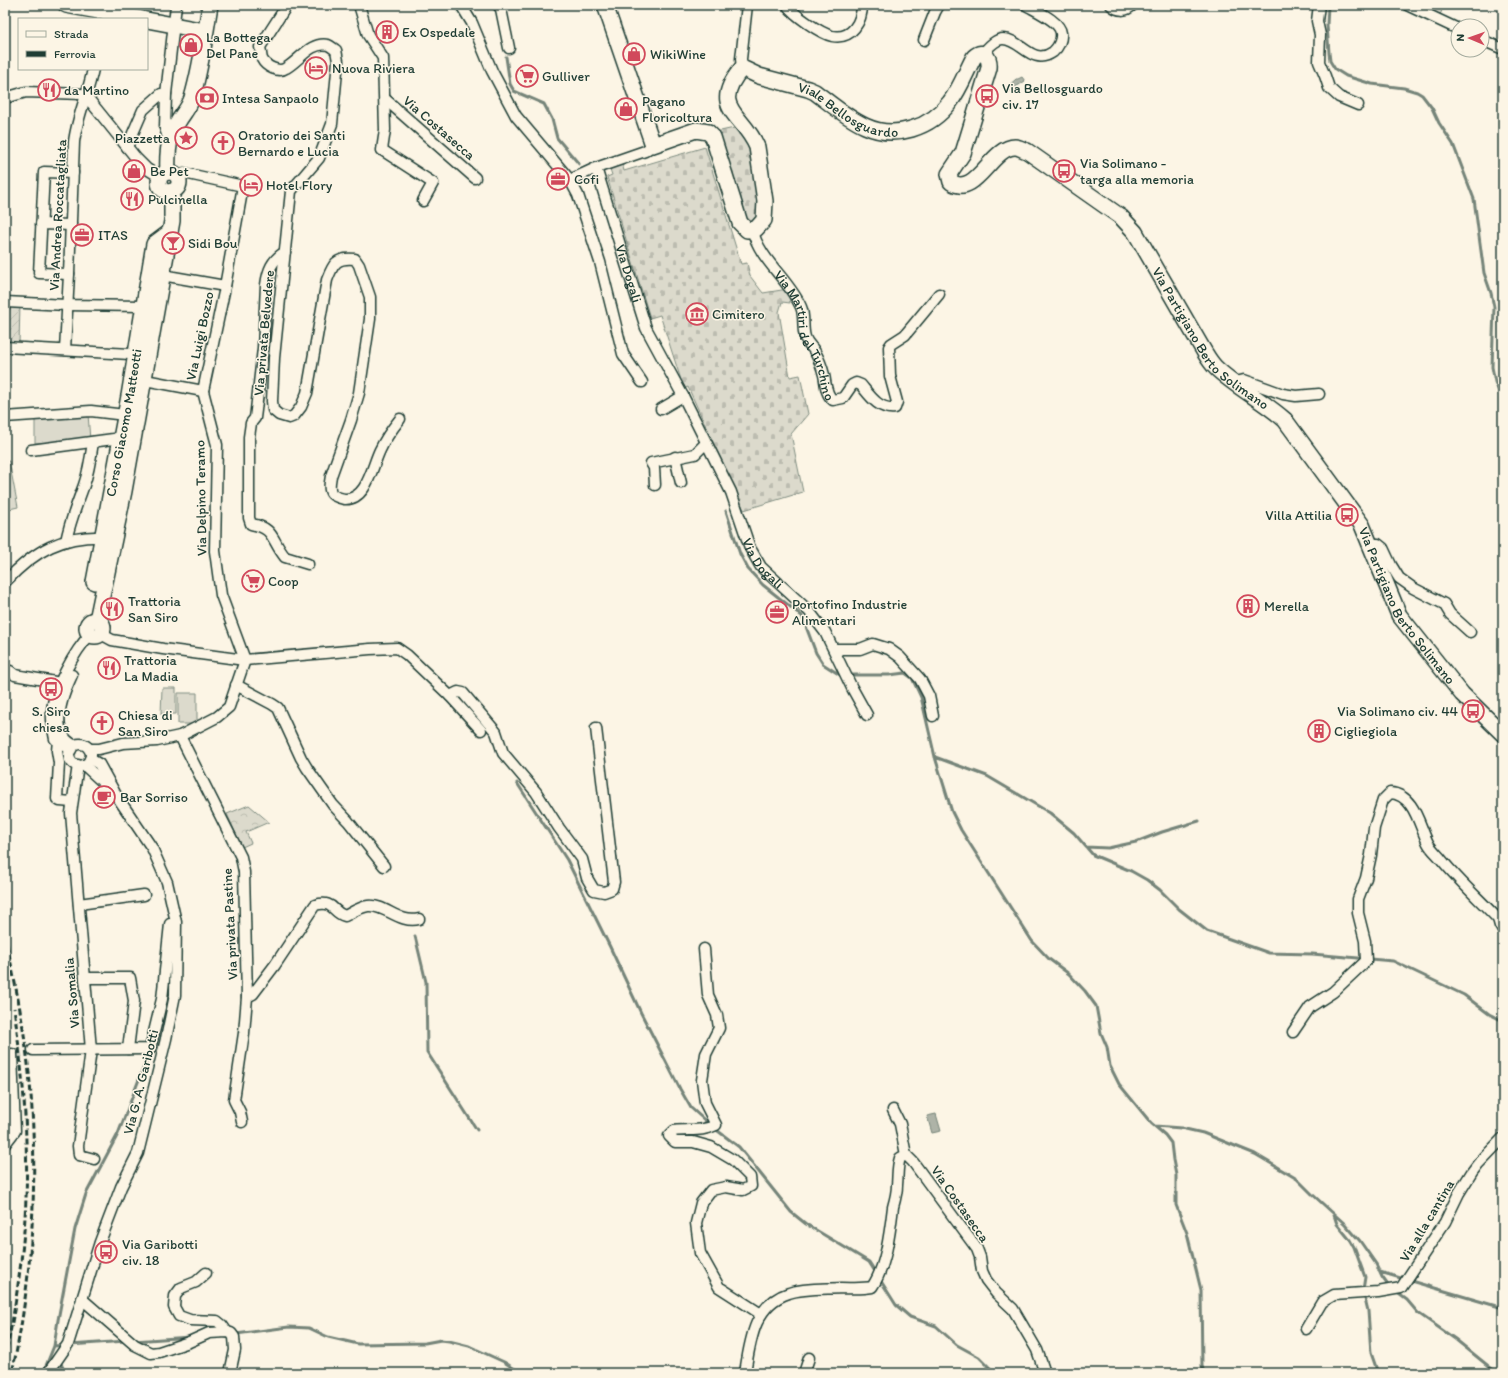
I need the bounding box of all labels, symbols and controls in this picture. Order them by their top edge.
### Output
legend [18,18,148,70]
north arrow [1450,18,1490,58]
building icon: Ex Ospedale [374,19,400,45]
place label: Ex Ospedale [402,24,476,41]
text: Strada [54,27,89,41]
place label: La Bottega Del Pane [206,29,271,62]
shop icon: La Bottega Del Pane [178,32,204,58]
text: N [1454,34,1467,42]
shop icon: WikiWine [621,41,647,67]
place label: WikiWine [650,46,706,63]
text: Ferrovia [54,47,96,61]
hotel icon: Nuova Riviera [303,55,329,81]
place label: Nuova Riviera [332,60,416,77]
supermarket icon: Gulliver [514,63,540,89]
place label: Gulliver [542,68,590,85]
restaurant icon: da Martino [36,77,62,103]
street label: Viale Bellosguardo [796,78,899,141]
place label: Via Bellosguardo civ. 17 [1002,80,1103,113]
place label: da Martino [64,82,129,99]
bus stop icon: Via Bellosguardo civ. 17 [974,83,1000,109]
bank icon: Intesa Sanpaolo [194,85,220,111]
place label: Intesa Sanpaolo [222,90,319,107]
street label: Via Costasecca [399,92,479,164]
place label: Pagano Floricoltura [642,93,712,126]
shop icon: Pagano Floricoltura [613,96,639,122]
place icon: Piazzetta [173,125,199,151]
place label: Oratorio dei Santi Bernardo e Lucia [238,127,345,160]
place label: Piazzetta [115,130,171,147]
church icon: Oratorio dei Santi Bernardo e Lucia [210,130,236,156]
street label: Via Andrea Roccatagliata [46,138,70,291]
place label: Via Solimano - targa alla memoria [1080,155,1194,188]
shop icon: Be Pet [121,158,147,184]
bus stop icon: Via Solimano - targa alla memoria [1051,158,1077,184]
place label: Be Pet [150,163,189,180]
office icon: Cofi [545,166,571,192]
place label: Cofi [574,171,599,188]
hotel icon: Hotel Flory [238,172,264,198]
place label: Hotel Flory [266,177,333,194]
restaurant icon: Pulcinella [119,186,145,212]
place label: Pulcinella [148,191,208,208]
office icon: ITAS [69,222,95,248]
place label: ITAS [98,227,128,244]
bar icon: Sidi Bou [160,230,186,256]
place label: Sidi Bou [188,235,238,252]
street label: Via Dogali [612,242,646,304]
street label: Via Partigiano Berto Solimano [1149,264,1272,413]
street label: Via Martiri del Turchino [771,267,838,404]
street label: Via privata Belvedere [250,269,278,397]
street label: Via Luigi Bozzo [182,290,218,382]
museum icon: Cimitero [684,301,710,327]
place label: Cimitero [712,306,765,323]
street label: Corso Giacomo Matteotti [102,347,145,498]
street label: Via Delpino Teramo [191,440,211,556]
bus stop icon: Villa Attilia [1334,502,1360,528]
place label: Villa Attilia [1265,507,1332,524]
street label: Via Partigiano Berto Solimano [1355,524,1459,688]
street label: Via Dogali [739,536,787,592]
supermarket icon: Coop [240,568,266,594]
place label: Coop [268,573,299,590]
place label: Trattoria San Siro [128,593,182,626]
building icon: Merella [1235,593,1261,619]
restaurant icon: Trattoria San Siro [99,596,125,622]
place label: Portofino Industrie Alimentari [792,596,908,629]
place label: Merella [1264,598,1310,615]
office icon: Portofino Industrie Alimentari [764,599,790,625]
place label: Trattoria La Madia [124,652,179,685]
restaurant icon: Trattoria La Madia [96,655,122,681]
bus stop icon: S. Siro chiesa [38,676,64,702]
bus stop icon: Via Solimano civ. 44 [1460,698,1486,724]
place label: S. Siro chiesa [32,703,70,736]
place label: Via Solimano civ. 44 [1337,703,1459,720]
place label: Chiesa di San Siro [118,707,173,740]
church icon: Chiesa di San Siro [89,710,115,736]
building icon: Cigliegiola [1306,718,1332,744]
place label: Cigliegiola [1334,723,1398,740]
cafe icon: Bar Sorriso [91,784,117,810]
place label: Bar Sorriso [120,789,188,806]
street label: Via privata Pastine [219,867,241,980]
street label: Via Somalia [60,956,84,1029]
street label: Via G. A. Garibotti [120,1028,162,1136]
street label: Via Costasecca [927,1162,993,1246]
street label: Via alla cantina [1396,1176,1459,1265]
place label: Via Garibotti civ. 18 [122,1236,198,1269]
bus stop icon: Via Garibotti civ. 18 [93,1239,119,1265]

